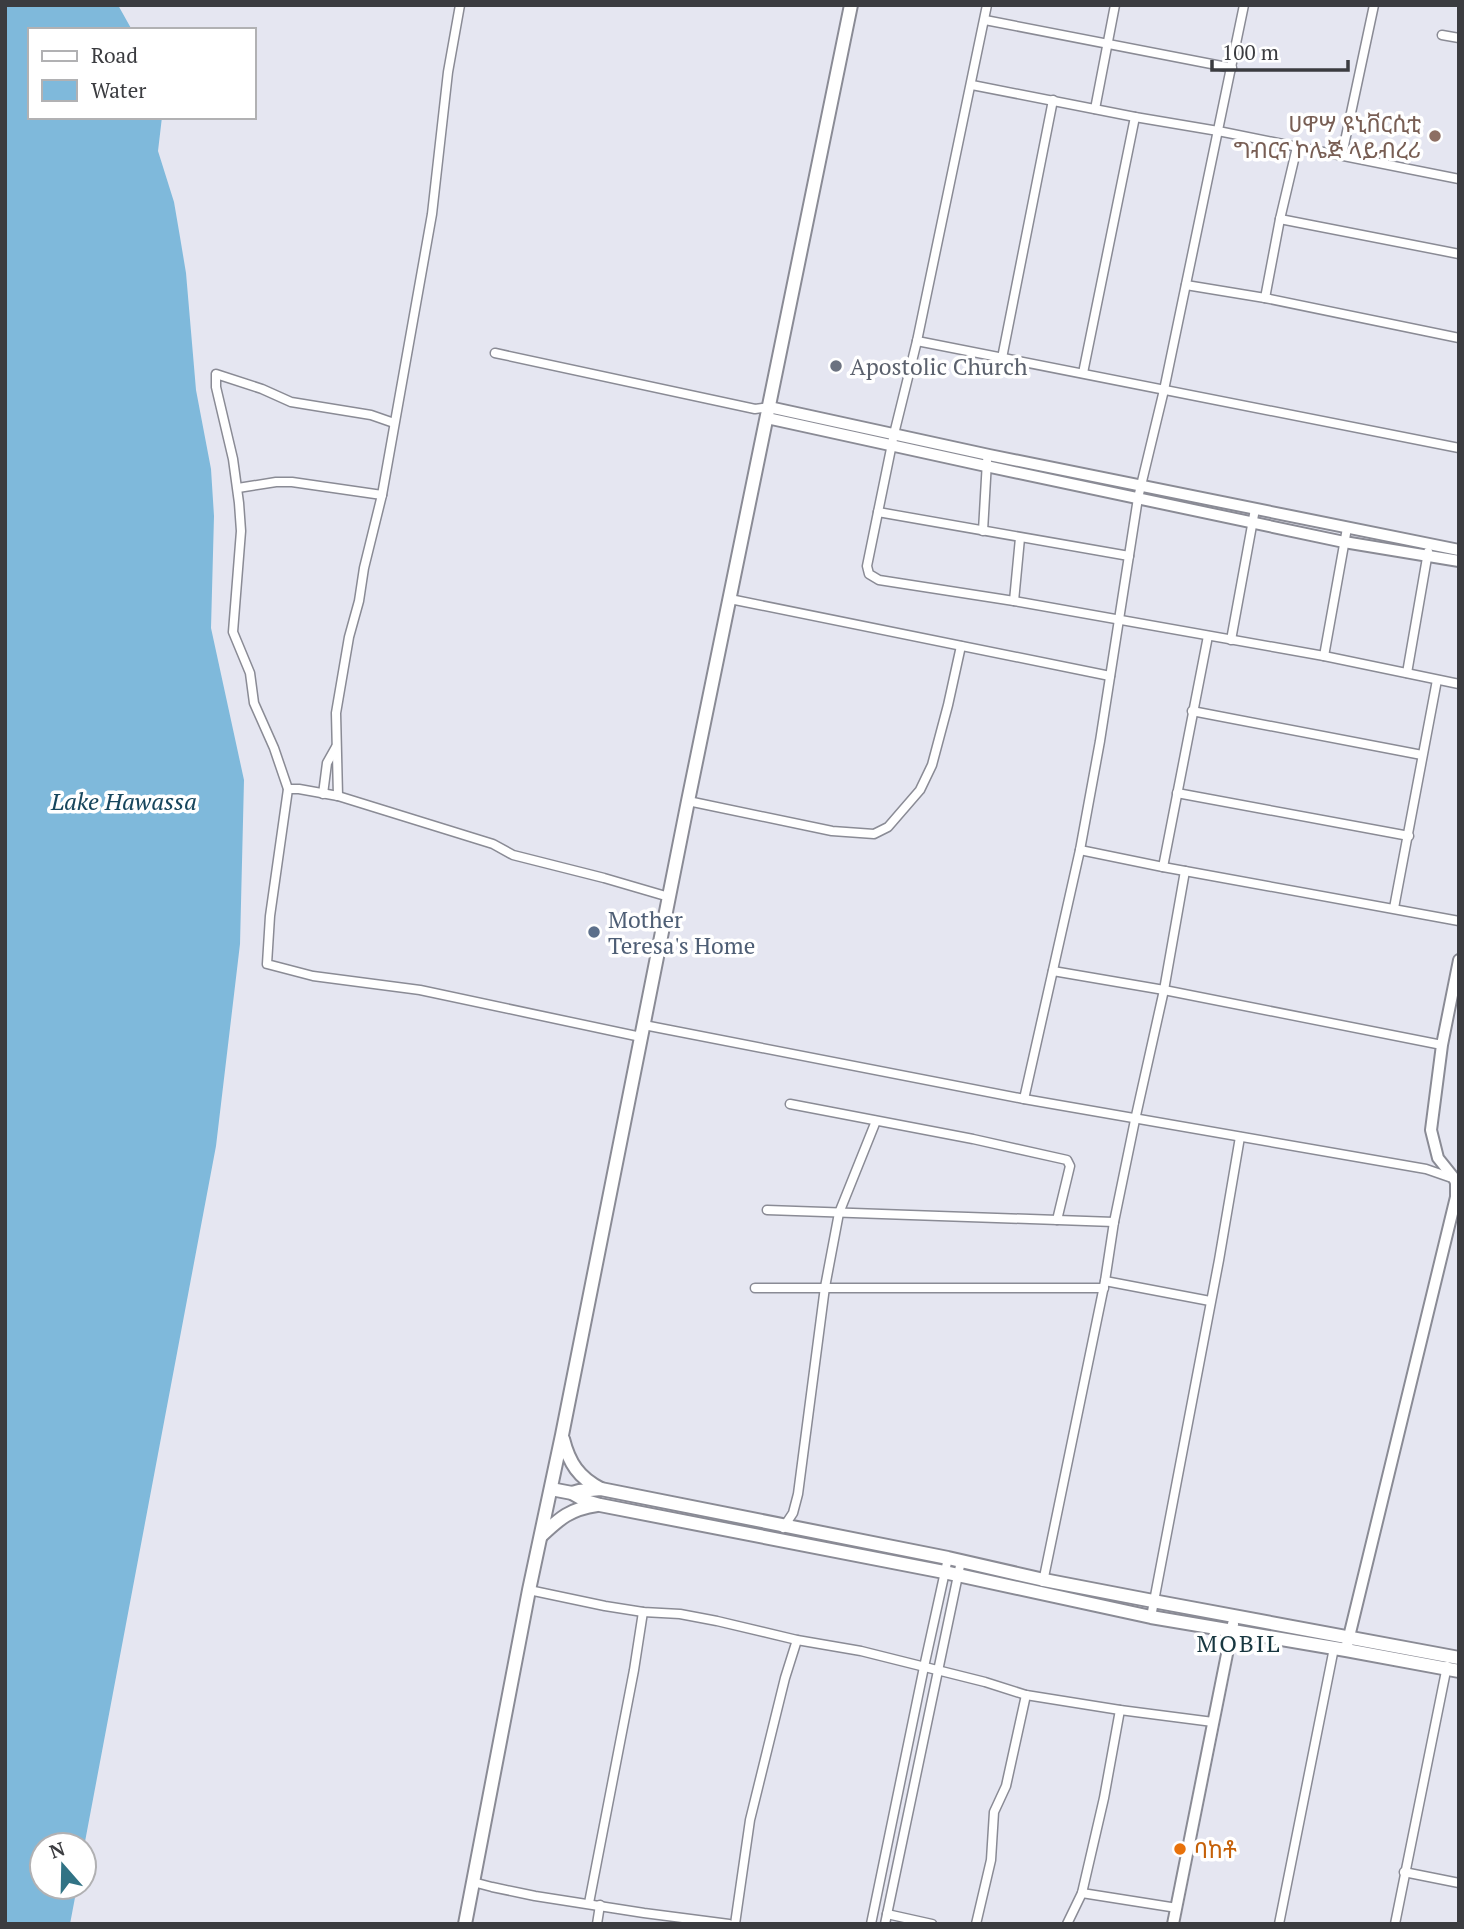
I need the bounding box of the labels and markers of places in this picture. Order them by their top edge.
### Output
place label: ሀዋሣ ዩኒቨርሲቲ ግብርና ኮሌጅ ላይብረሪ [1234,108,1421,165]
marker: ሀዋሣ ዩኒቨርሲቲ ግብርና ኮሌጅ ላይብረሪ [1427,128,1443,144]
place label: Apostolic Church [850,351,1028,382]
marker: Apostolic Church [828,358,844,374]
place label: Mother Teresa's Home [608,904,755,961]
marker: Mother Teresa's Home [586,924,602,940]
place label: ባከቶ [1194,1834,1237,1865]
marker: ባከቶ [1172,1841,1188,1857]

